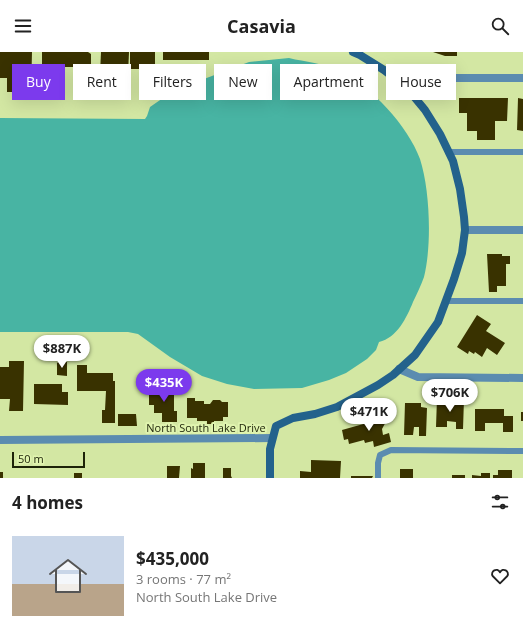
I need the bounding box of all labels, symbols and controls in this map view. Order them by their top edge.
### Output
text: Casavia [227,14,296,38]
icon: menu [12,15,34,37]
icon: search [489,15,511,37]
chip: Buy [12,64,65,100]
chip: Rent [73,64,131,100]
chip: Filters [139,64,206,100]
chip: New [214,64,272,100]
chip: Apartment [280,64,378,100]
chip: House [386,64,456,100]
pin: $887K [34,335,90,369]
text: $887K [43,339,81,357]
pin: $435K [136,369,192,403]
text: $435K [145,373,183,391]
pin: $706K [422,379,478,413]
text: $706K [431,383,469,401]
pin: $471K [341,398,397,432]
text: $471K [350,402,388,420]
street label: North South Lake Drive [146,420,266,435]
scale bar [12,450,85,469]
text: 50 m [18,451,44,466]
text: 4 homes [12,491,83,514]
icon: filters [489,491,511,513]
text: $435,000 [136,547,209,570]
icon: home [44,552,92,600]
icon: heart [489,565,511,587]
text: 3 rooms · 77 m² [136,570,231,588]
text: North South Lake Drive [136,588,277,606]

